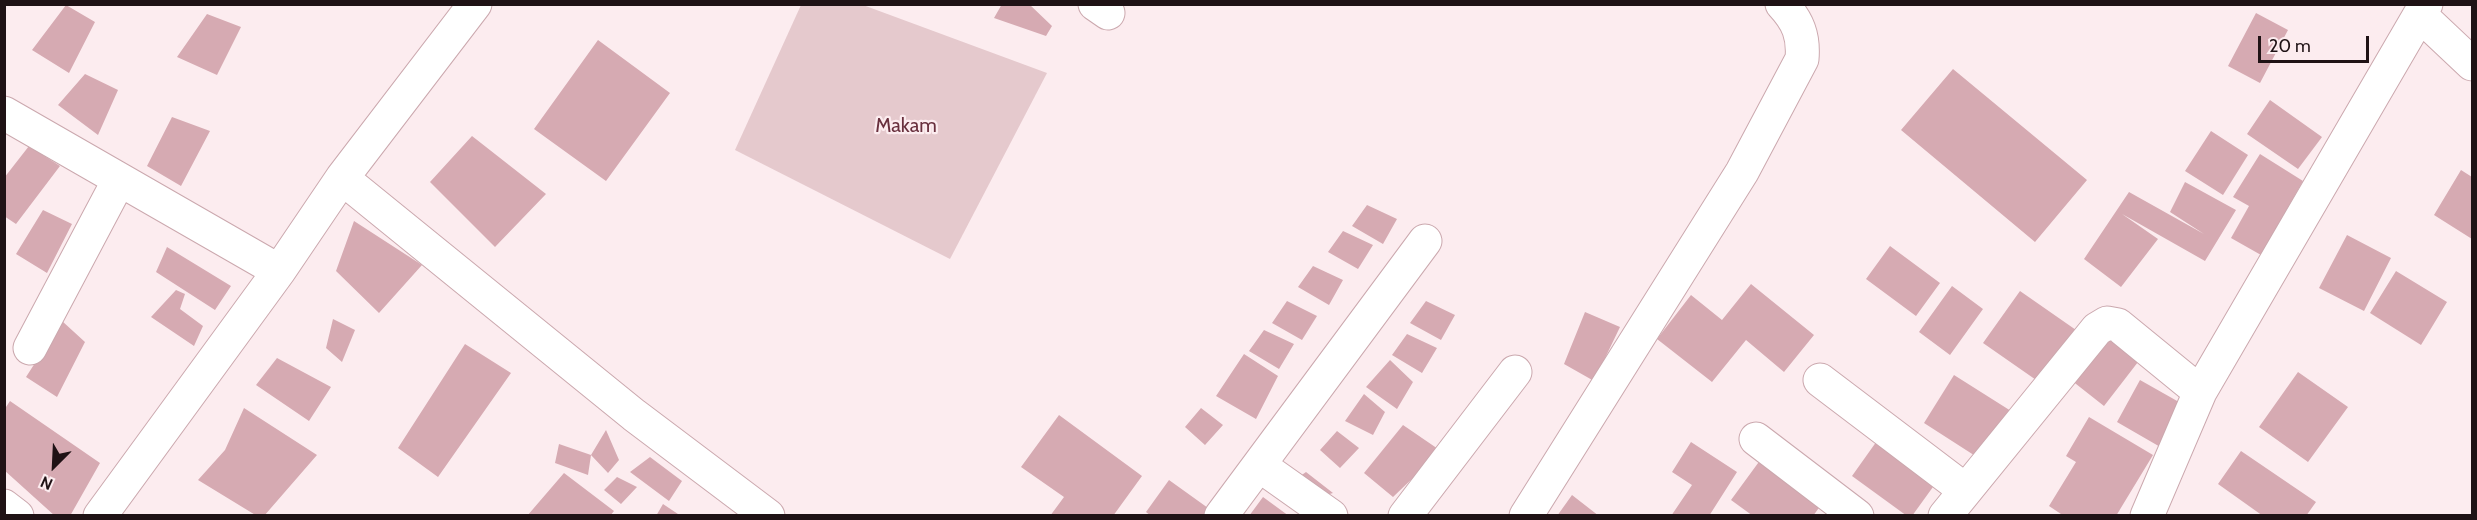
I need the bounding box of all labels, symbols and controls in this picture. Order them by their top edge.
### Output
scale bar [2261,24,2372,62]
text: 20 m [2269,35,2311,57]
park label: Makam [875,114,937,138]
north arrow [24,436,84,496]
text: N [37,472,56,494]

